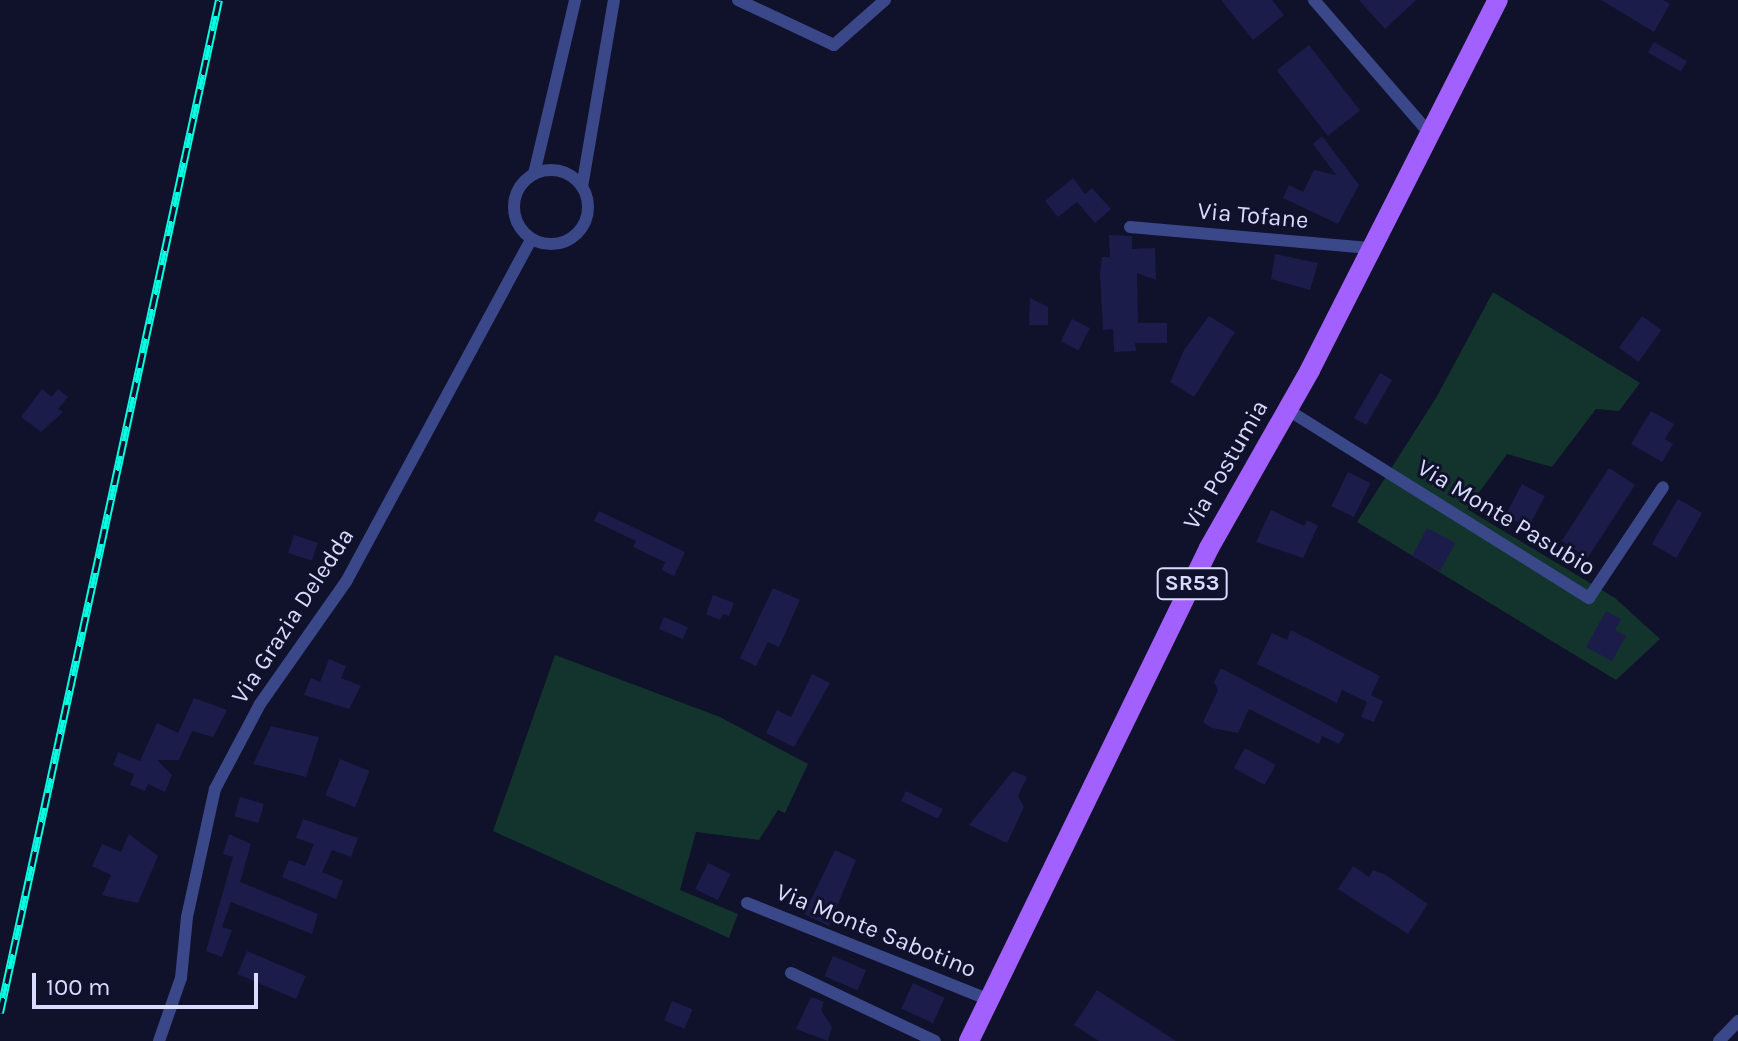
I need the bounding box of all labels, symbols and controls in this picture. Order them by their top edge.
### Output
street label: Via Tofane [1196,197,1310,235]
street label: Via Postumia [1177,395,1275,535]
street label: Via Monte Pasubio [1412,453,1600,583]
street label: Via Grazia Deledda [226,523,360,709]
road number: SR53 [1156,566,1228,602]
street label: Via Monte Sabotino [772,878,980,984]
scale bar [36,957,262,1007]
text: 100 m [46,973,111,1001]

